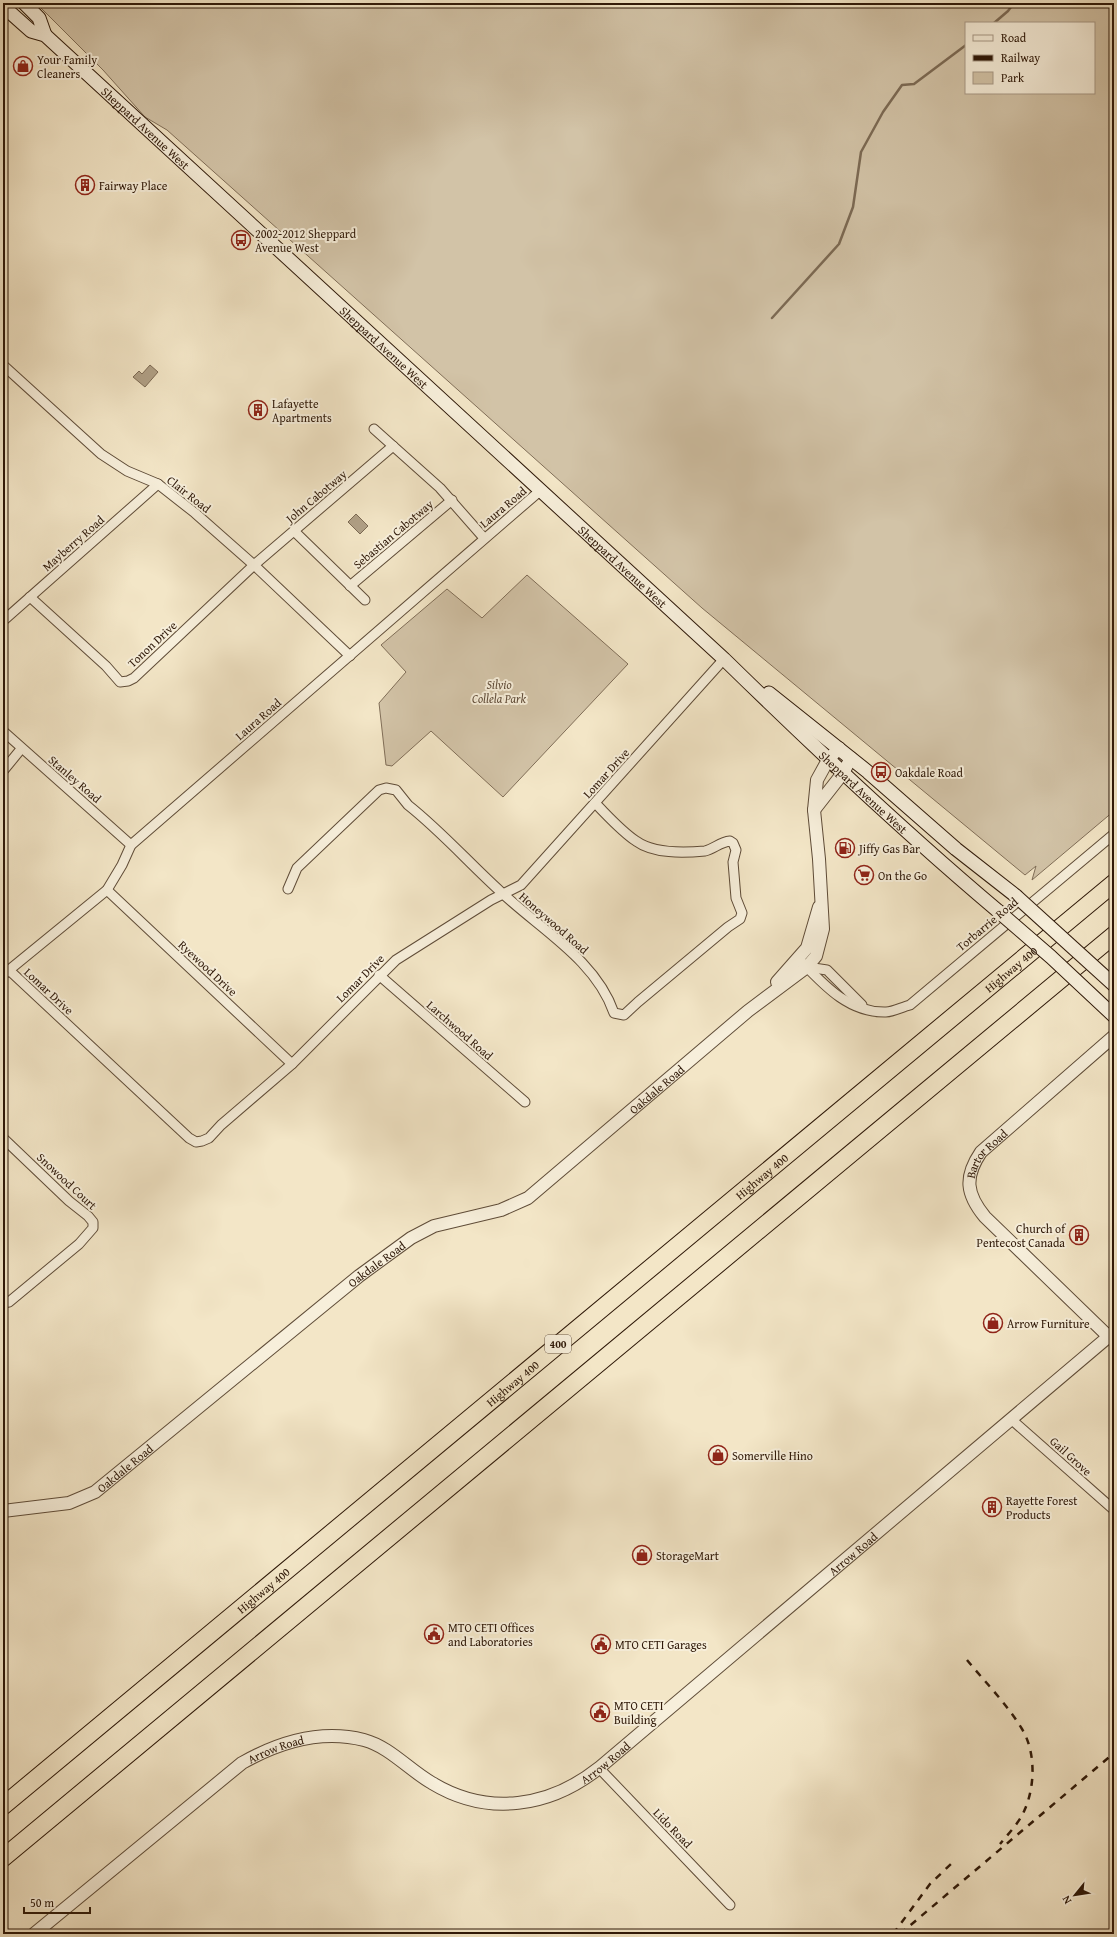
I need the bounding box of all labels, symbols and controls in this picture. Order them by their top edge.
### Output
legend [965,22,1095,94]
text: Road [1001,29,1027,46]
text: Railway [1001,49,1040,66]
place label: Your Family Cleaners [37,51,97,82]
shop icon: Your Family Cleaners [12,55,34,77]
text: Park [1001,69,1025,86]
street label: Sheppard Avenue West [98,83,194,173]
building icon: Fairway Place [74,174,96,196]
place label: Fairway Place [99,177,168,194]
place label: 2002-2012 Sheppard Avenue West [255,225,357,256]
bus stop icon: 2002-2012 Sheppard Avenue West [230,229,252,251]
street label: Sheppard Avenue West [336,302,433,392]
place label: Lafayette Apartments [272,395,332,426]
building icon: Lafayette Apartments [247,399,269,421]
street label: John Cabotway [280,465,350,528]
street label: Clair Road [163,471,215,517]
street label: Laura Road [476,482,530,532]
street label: Sebastian Cabotway [349,495,437,573]
street label: Mayberry Road [38,511,108,575]
street label: Sheppard Avenue West [575,521,671,612]
street label: Tonon Drive [124,617,181,671]
park label: Silvio Collela Park [472,676,527,707]
street label: Laura Road [231,694,285,744]
street label: Lomar Drive [579,744,633,802]
street label: Sheppard Avenue West [816,747,912,837]
street label: Stanley Road [45,751,106,807]
bus stop icon: Oakdale Road [870,761,892,783]
place label: Oakdale Road [895,764,963,781]
fuel station icon: Jiffy Gas Bar [834,837,856,859]
place label: Jiffy Gas Bar [857,840,920,857]
supermarket icon: On the Go [853,864,875,886]
place label: On the Go [878,867,927,884]
street label: Honeywood Road [516,888,593,958]
street label: Torbarrie Road [952,893,1022,955]
street label: Ryewood Drive [175,936,241,1000]
street label: Highway 400 [981,942,1041,996]
street label: Lomar Drive [332,950,388,1006]
street label: Lomar Drive [21,964,78,1019]
street label: Larchwood Road [423,996,497,1064]
street label: Oakdale Road [625,1060,688,1117]
street label: Bartor Road [961,1124,1011,1180]
street label: Snowood Court [33,1149,101,1214]
street label: Highway 400 [731,1149,792,1203]
place label: Church of Pentecost Canada [977,1220,1066,1251]
building icon: Church of Pentecost Canada [1068,1224,1090,1246]
street label: Oakdale Road [344,1236,409,1291]
shop icon: Arrow Furniture [982,1312,1004,1334]
place label: Arrow Furniture [1007,1315,1090,1332]
road number: 400 [545,1335,571,1353]
street label: Highway 400 [482,1356,542,1410]
street label: Gail Grove [1046,1433,1096,1480]
street label: Oakdale Road [93,1439,157,1496]
shop icon: Somerville Hino [707,1444,729,1466]
place label: Somerville Hino [732,1447,813,1464]
place label: Rayette Forest Products [1006,1492,1078,1523]
building icon: Rayette Forest Products [981,1496,1003,1518]
street label: Arrow Road [825,1527,881,1579]
shop icon: StorageMart [631,1544,653,1566]
place label: StorageMart [656,1547,720,1564]
street label: Highway 400 [233,1563,293,1617]
place label: MTO CETI Offices and Laboratories [448,1619,534,1650]
public building icon: MTO CETI Offices and Laboratories [423,1623,445,1645]
public building icon: MTO CETI Garages [590,1633,612,1655]
place label: MTO CETI Garages [615,1636,707,1653]
place label: MTO CETI Building [614,1697,664,1728]
public building icon: MTO CETI Building [589,1701,611,1723]
street label: Arrow Road [244,1730,306,1767]
street label: Arrow Road [577,1737,634,1787]
street label: Lido Road [650,1804,697,1852]
north arrow [1055,1875,1095,1915]
scale bar [24,1889,90,1915]
text: N [1057,1892,1075,1907]
text: 50 m [30,1894,54,1911]

